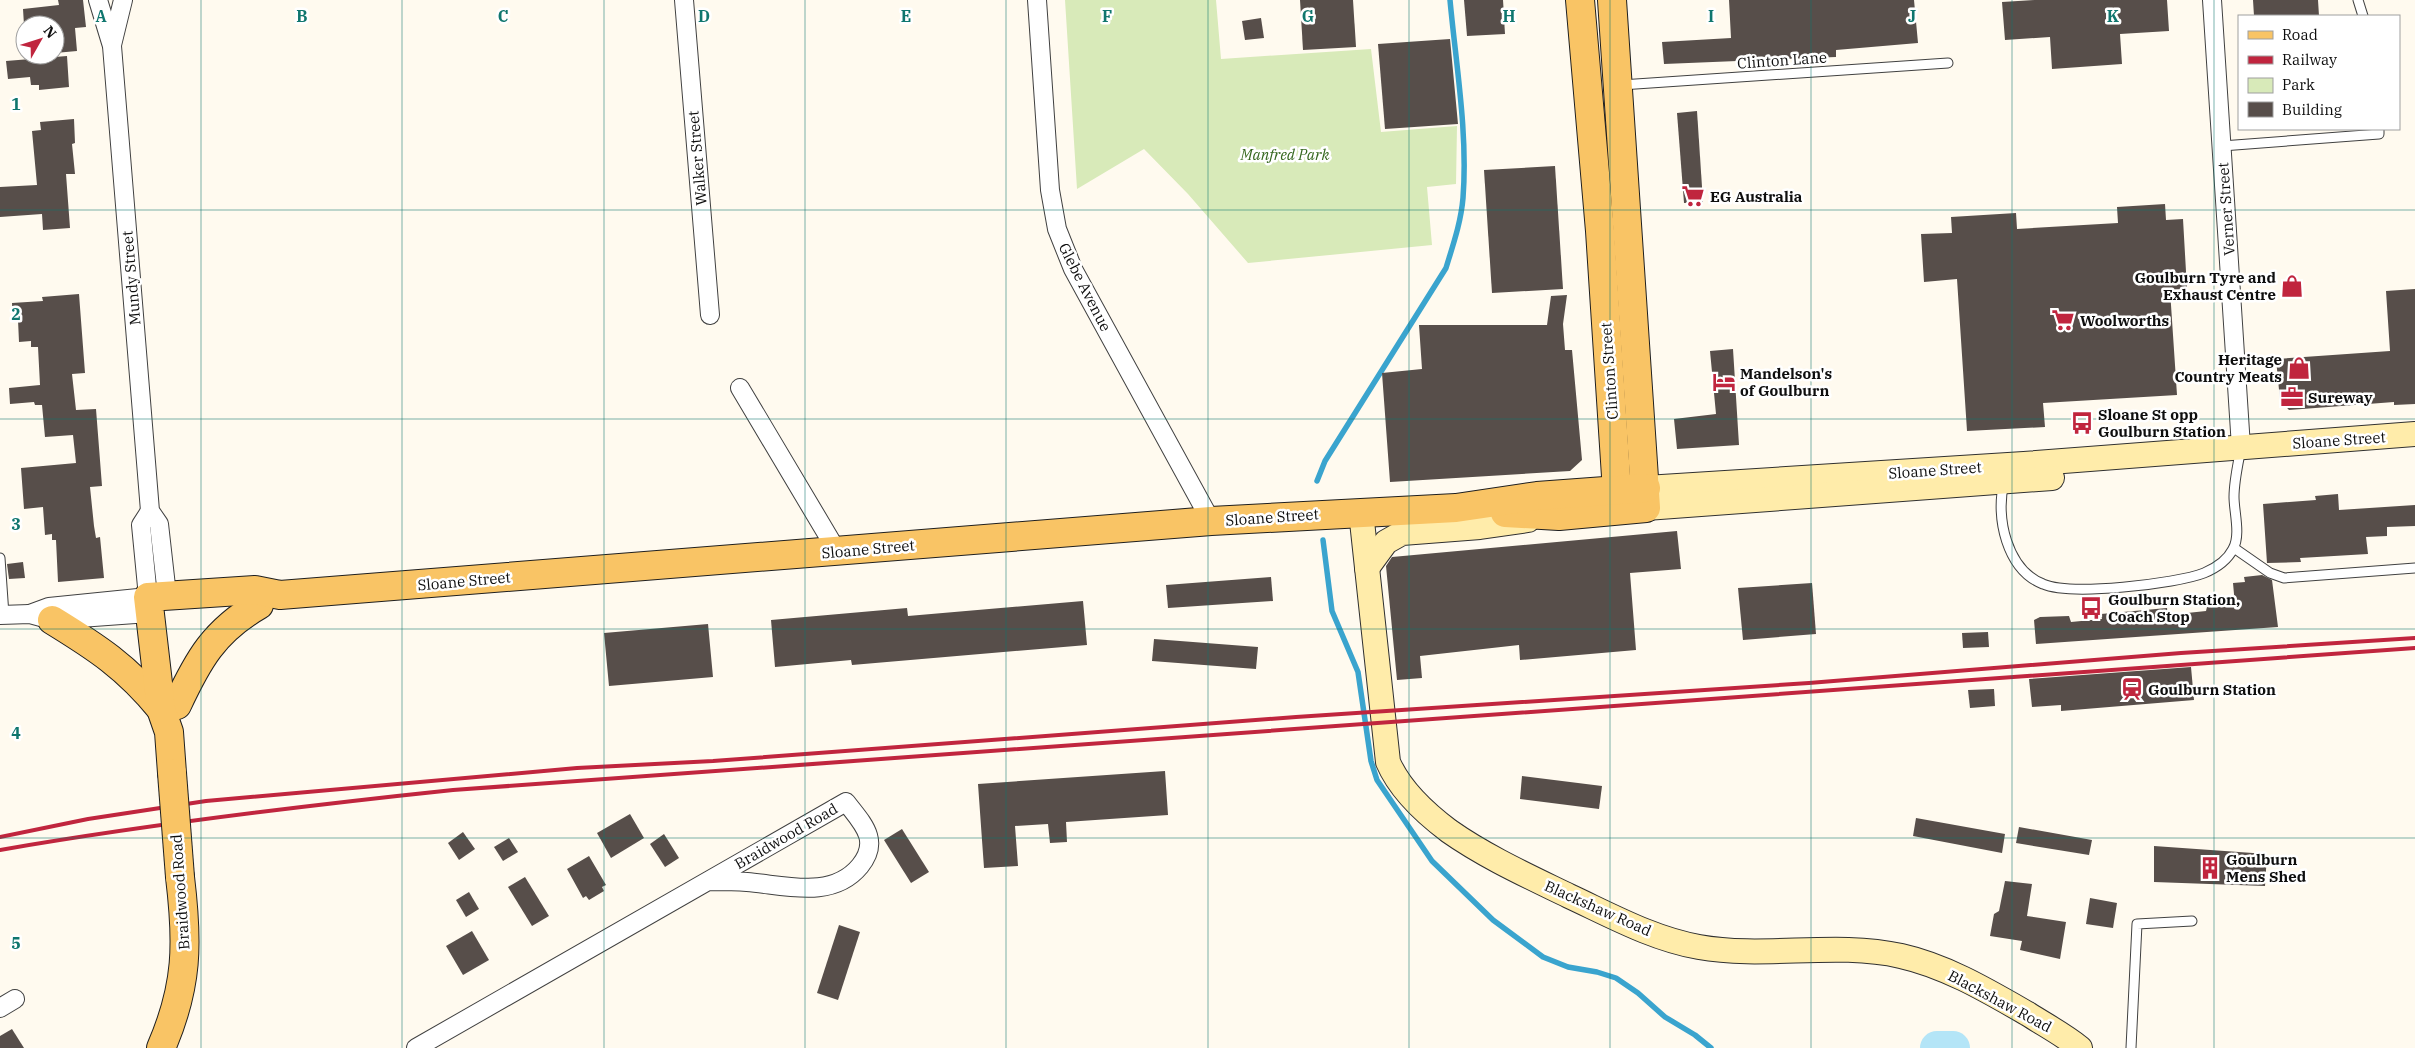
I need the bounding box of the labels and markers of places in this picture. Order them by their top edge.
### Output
supermarket icon: EG Australia [1680,183,1706,209]
place label: EG Australia [1710,187,1803,206]
place label: Goulburn Tyre and Exhaust Centre [2134,268,2277,304]
shop icon: Goulburn Tyre and Exhaust Centre [2279,273,2305,299]
supermarket icon: Woolworths [2050,307,2076,333]
place label: Woolworths [2080,311,2169,330]
place label: Heritage Country Meats [2174,350,2282,386]
shop icon: Heritage Country Meats [2286,355,2312,381]
place label: Mandelson's of Goulburn [1740,364,1832,400]
hotel icon: Mandelson's of Goulburn [1711,369,1737,395]
office icon: Sureway [2279,384,2305,410]
place label: Sureway [2308,388,2373,407]
place label: Sloane St opp Goulburn Station [2098,405,2226,441]
bus stop icon: Sloane St opp Goulburn Station [2069,410,2095,436]
place label: Goulburn Station, Coach Stop [2108,590,2240,626]
bus stop icon: Goulburn Station, Coach Stop [2078,595,2104,621]
station icon: Goulburn Station [2119,676,2145,702]
place label: Goulburn Station [2148,680,2276,699]
place label: Goulburn Mens Shed [2226,850,2307,886]
building icon: Goulburn Mens Shed [2197,855,2223,881]

